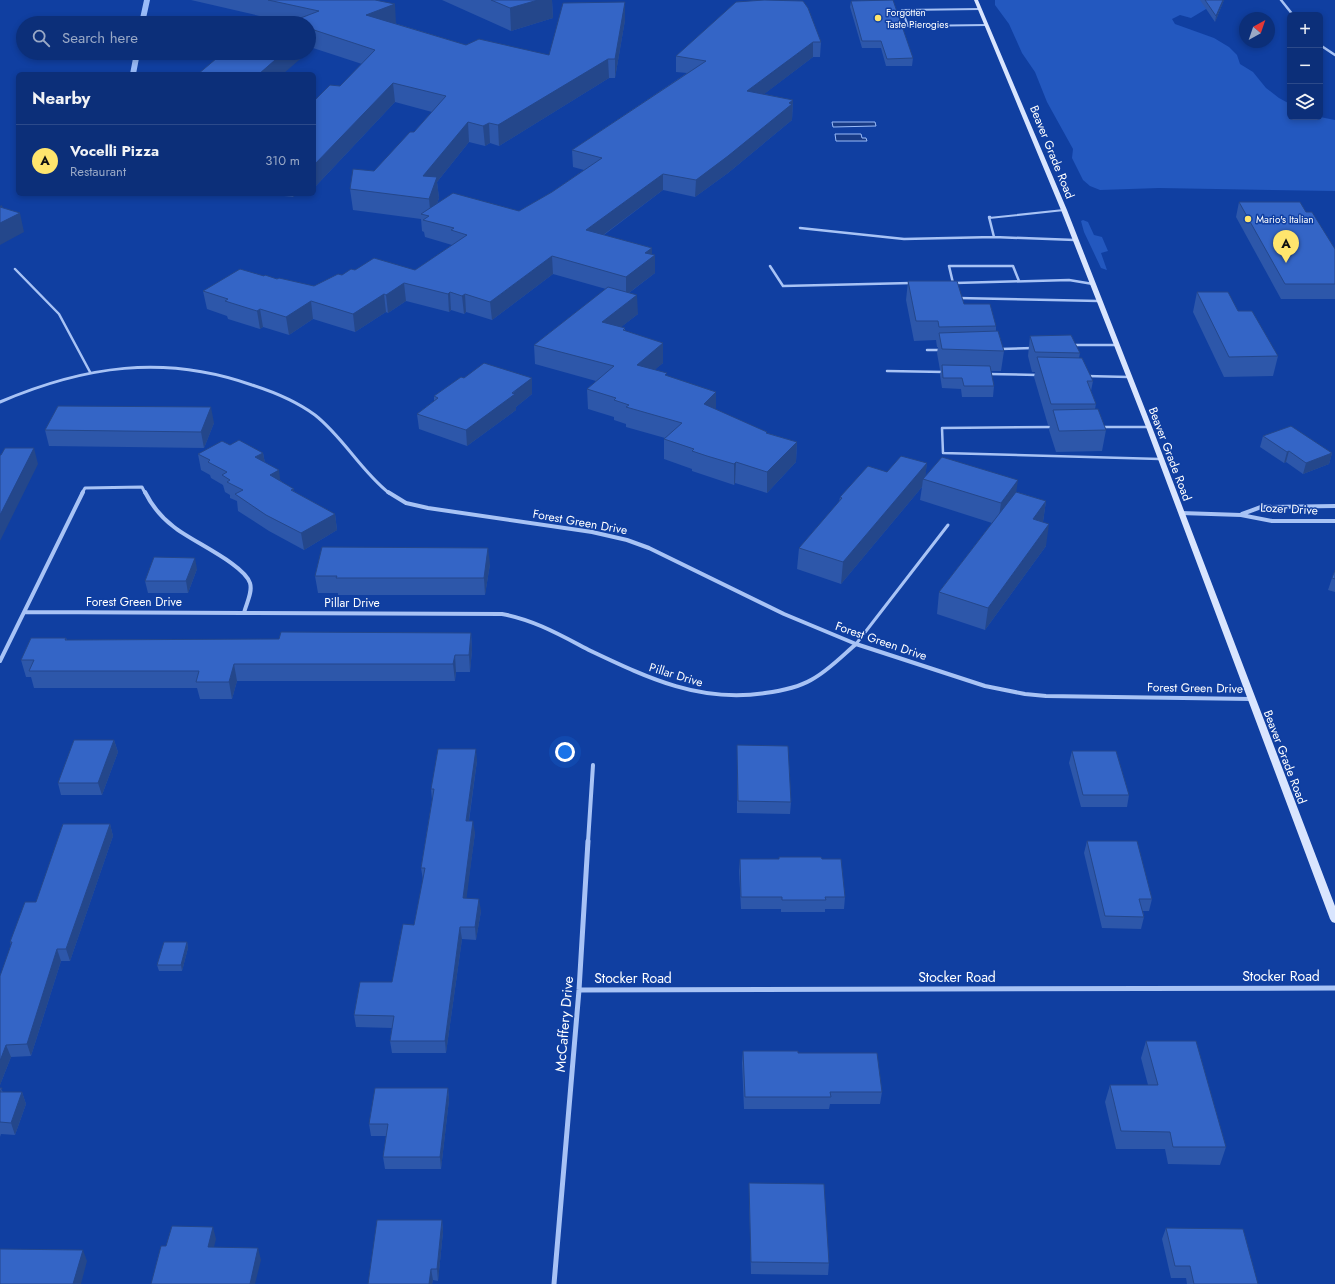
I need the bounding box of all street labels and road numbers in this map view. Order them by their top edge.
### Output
street label: Beaver Grade Road [1025,103,1079,201]
street label: Beaver Grade Road [1144,404,1196,504]
street label: Lozer Drive [1260,499,1318,519]
street label: Forest Green Drive [531,505,629,539]
street label: Forest Green Drive [86,593,182,611]
street label: Pillar Drive [324,594,380,612]
street label: Forest Green Drive [833,617,929,665]
street label: Pillar Drive [647,658,705,692]
street label: Forest Green Drive [1147,678,1243,698]
street label: Beaver Grade Road [1259,707,1311,807]
street label: Stocker Road [1242,966,1320,986]
street label: Stocker Road [918,967,996,987]
street label: Stocker Road [594,968,672,988]
street label: McCaffery Drive [550,975,578,1073]

